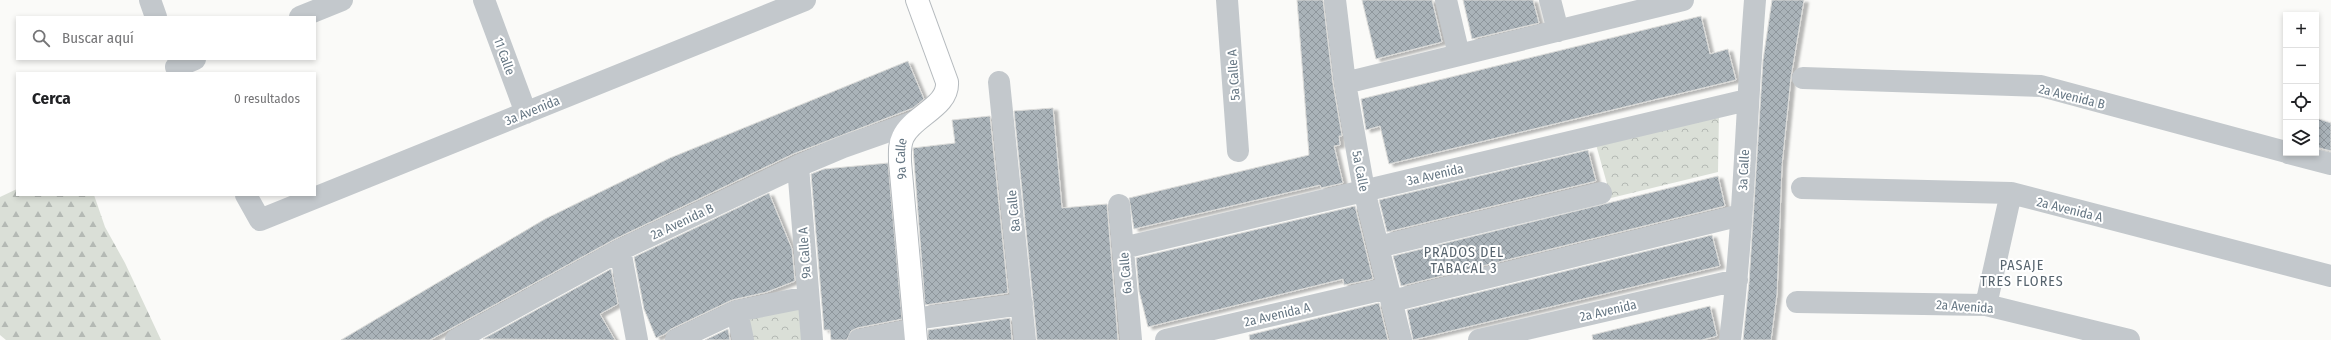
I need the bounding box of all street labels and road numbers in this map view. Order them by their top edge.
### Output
street label: 11 Calle [491,35,518,77]
street label: 5a Calle A [1224,49,1243,101]
street label: 2a Avenida B [2037,81,2107,112]
street label: 3a Avenida [503,93,562,128]
street label: 9a Calle [893,136,910,180]
street label: 5a Calle [1349,149,1372,193]
street label: 3a Calle [1735,149,1752,191]
street label: 3a Avenida [1405,161,1465,188]
street label: 8a Calle [1004,189,1023,233]
street label: 2a Avenida A [2035,194,2105,225]
street label: 2a Avenida B [648,200,716,243]
street label: 9a Calle A [795,227,814,279]
street label: 6a Calle [1116,251,1135,294]
street label: 2a Avenida [1578,297,1638,324]
street label: 2a Avenida [1936,297,1994,316]
street label: 2a Avenida A [1243,300,1312,329]

